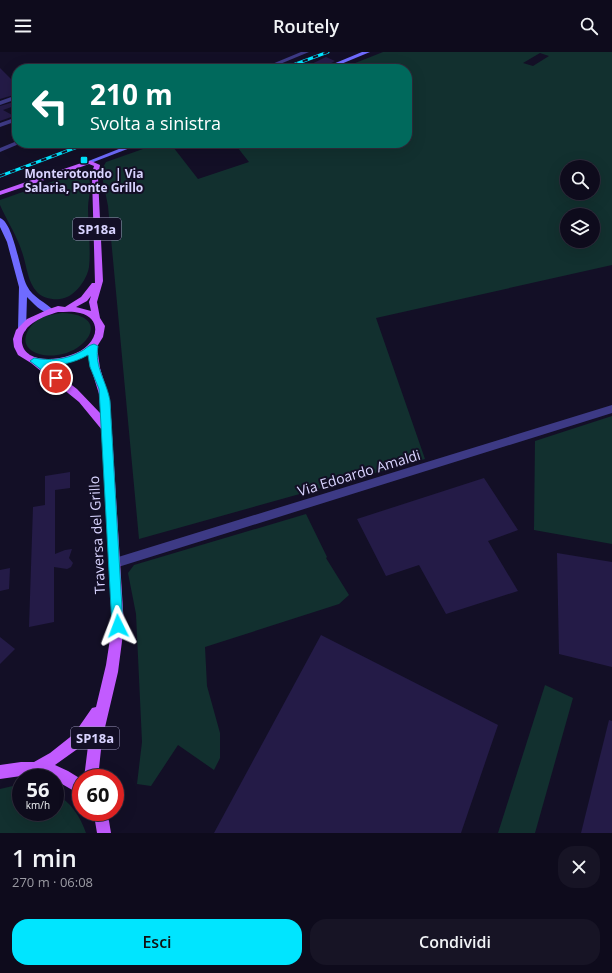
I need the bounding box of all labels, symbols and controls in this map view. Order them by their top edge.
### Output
text: Routely [273,14,339,38]
icon: menu [12,15,34,37]
icon: search [578,15,600,37]
text: 210 m [90,75,173,113]
icon: left [24,80,76,132]
text: Svolta a sinistra [90,111,221,135]
marker: Monterotondo | Via Salaria, Ponte Grillo [79,155,89,165]
map controls [560,160,600,248]
button: search [560,160,600,200]
place label: Monterotondo | Via Salaria, Ponte Grillo [25,165,143,196]
button: layers [560,208,600,248]
road number: SP18a [73,218,121,240]
pin [39,361,73,395]
icon: arrive [45,367,67,389]
street label: Via Edoardo Amaldi [295,445,423,500]
street label: Traversa del Grillo [84,475,109,595]
position arrow [97,605,139,647]
road number: SP18a [71,727,119,749]
speed limit sign: 60 [72,769,124,821]
text: 56 [27,776,49,803]
text: km/h [26,798,50,812]
text: 1 min [12,841,77,874]
button: close [558,846,600,888]
text: 270 m · 06:08 [12,873,93,891]
button: Esci [12,919,302,965]
button: Condividi [310,919,600,965]

